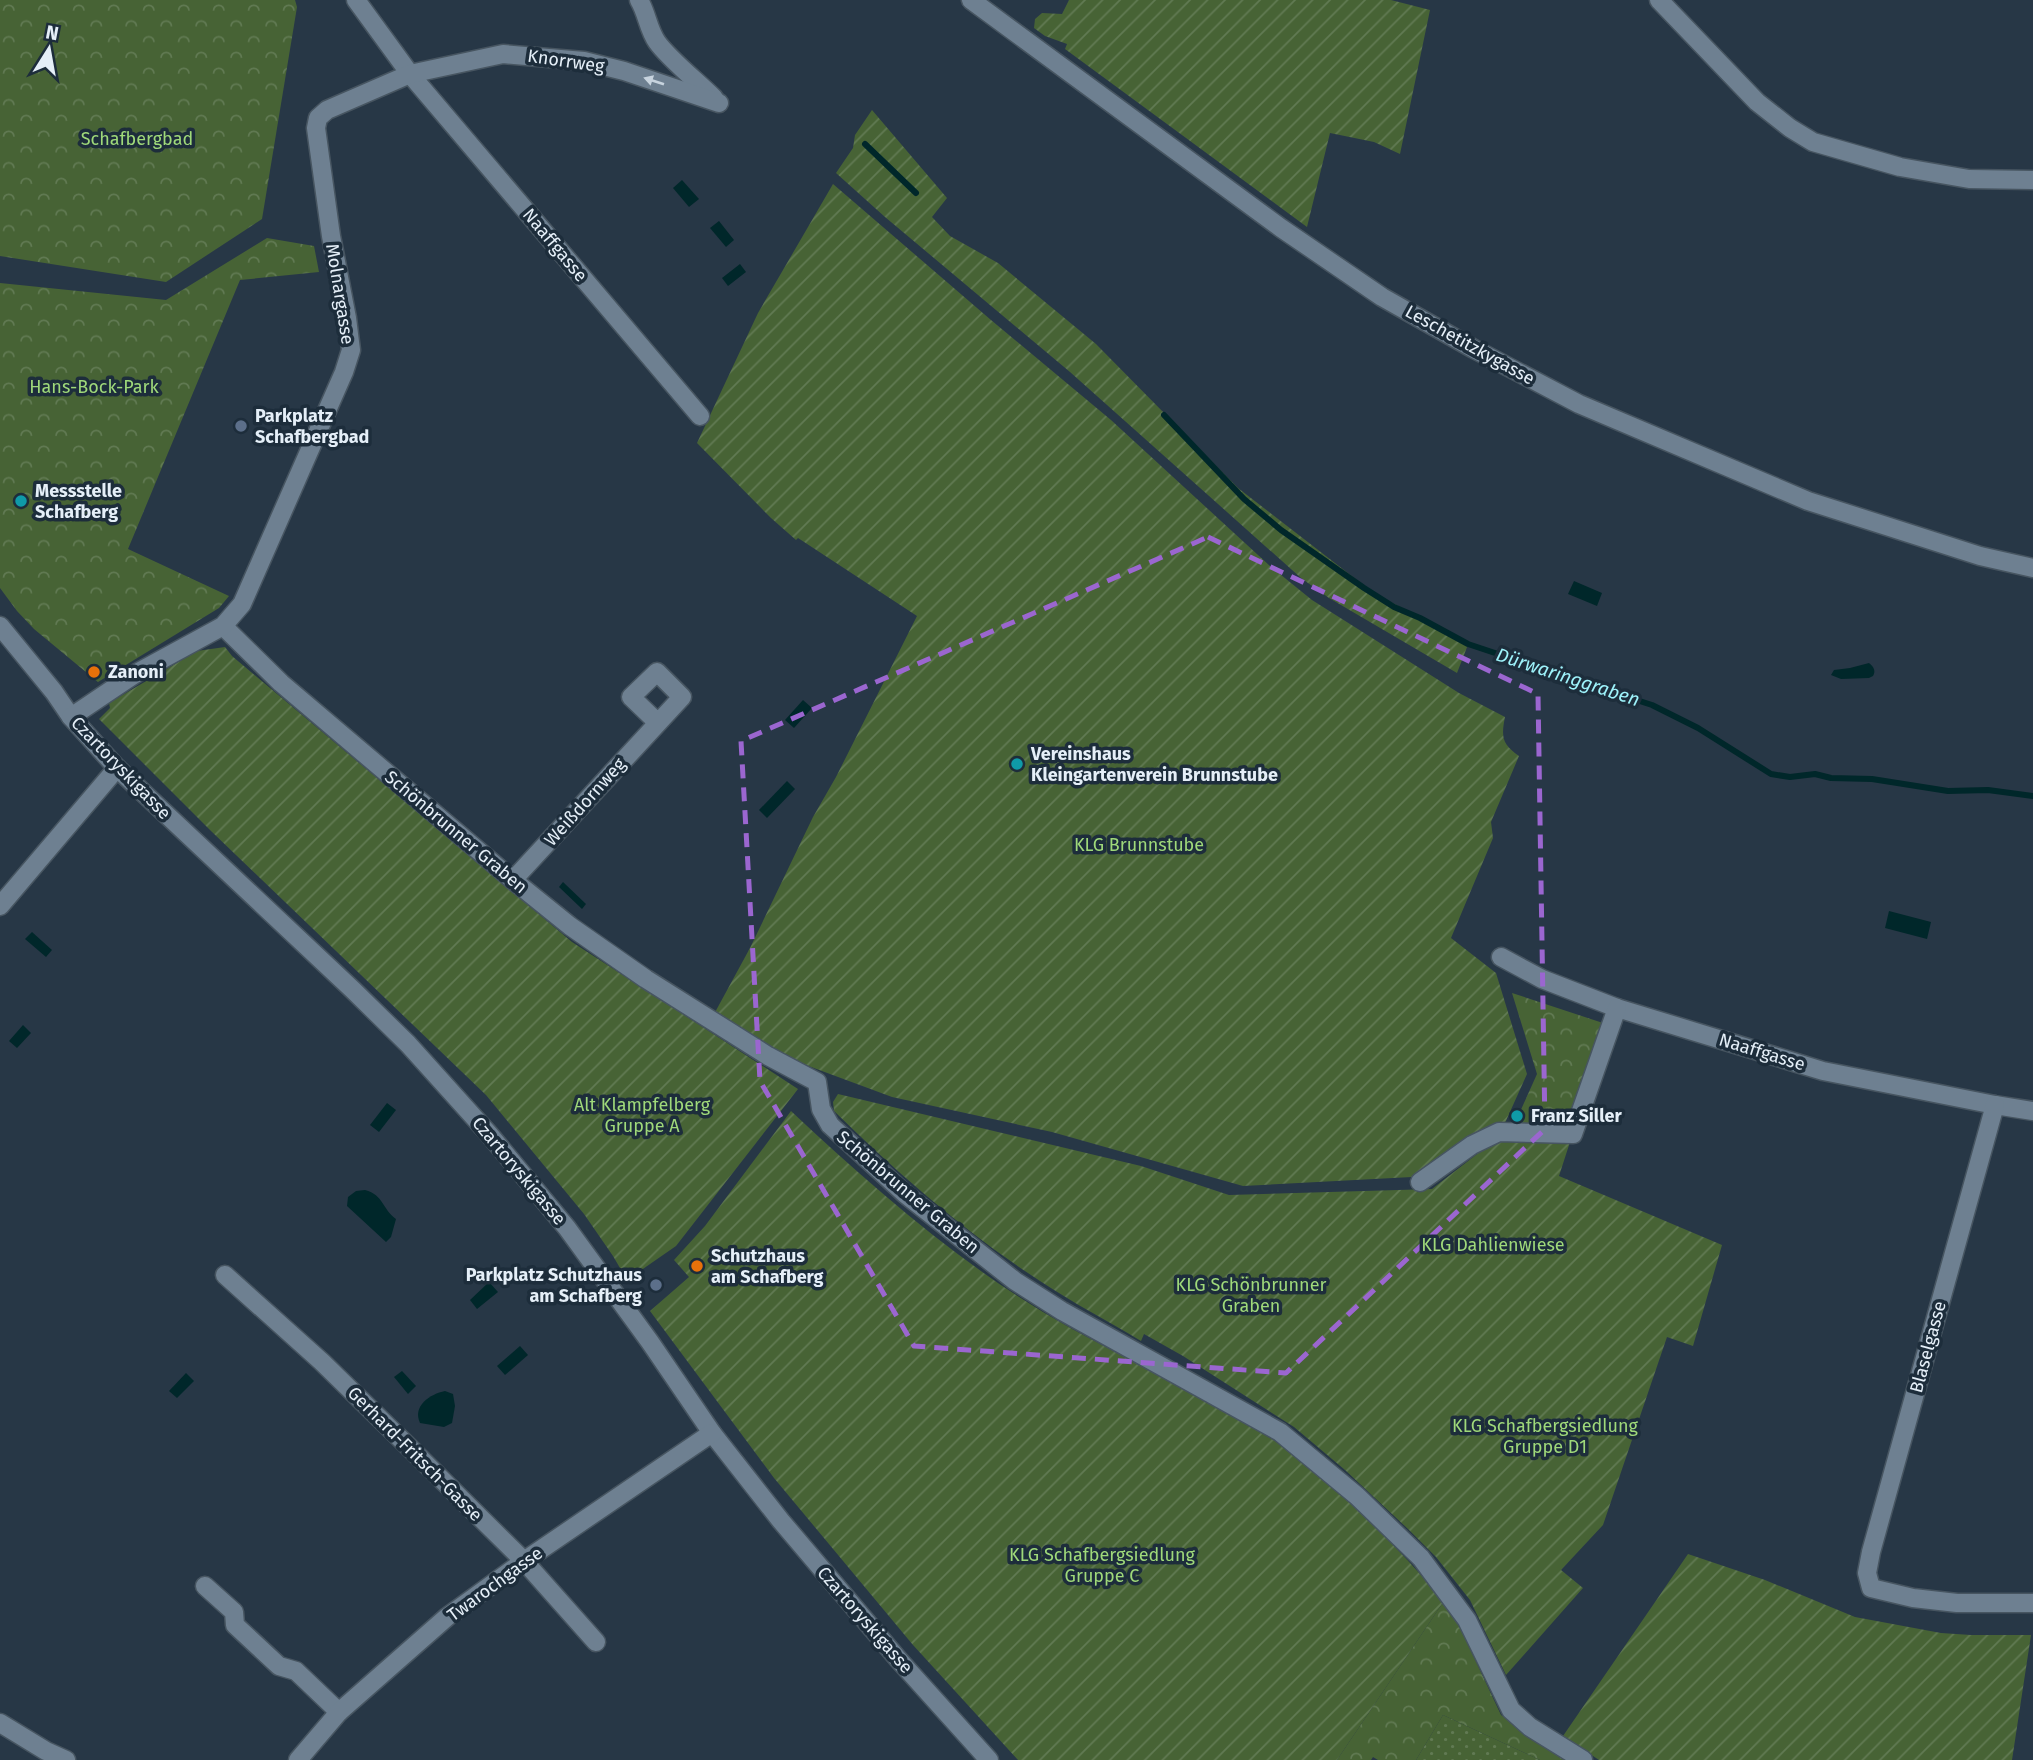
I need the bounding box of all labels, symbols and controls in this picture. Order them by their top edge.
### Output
north arrow [14,14,84,84]
text: N [44,20,61,45]
street label: Knorrweg [526,45,607,77]
one-way arrow [644,75,665,86]
park label: Schafbergbad [81,128,193,150]
street label: Naaffgasse [518,204,592,286]
street label: Molnargasse [321,242,359,346]
street label: Leschetitzkygasse [1401,300,1539,390]
park label: Hans-Bock-Park [29,376,159,398]
place label: Parkplatz Schafbergbad [255,405,369,448]
marker: Parkplatz Schafbergbad [233,418,249,434]
place label: Messstelle Schafberg [35,480,122,523]
marker: Messstelle Schafberg [13,493,29,509]
water label: Dürwaringgraben [1493,643,1643,711]
place label: Zanoni [108,661,164,683]
marker: Zanoni [86,664,102,680]
street label: Czartoryskigasse [66,712,176,824]
place label: Vereinshaus Kleingartenverein Brunnstube [1030,743,1278,786]
street label: Weißdornweg [540,753,631,851]
marker: Vereinshaus Kleingartenverein Brunnstube [1009,756,1025,772]
street label: Schönbrunner Graben [380,766,532,898]
park label: KLG Brunnstube [1074,834,1204,856]
street label: Naaffgasse [1716,1028,1808,1076]
park label: Alt Klampfelberg Gruppe A [574,1094,711,1137]
place label: Franz Siller [1531,1105,1622,1127]
marker: Franz Siller [1509,1108,1525,1124]
street label: Czartoryskigasse [467,1112,571,1230]
street label: Schönbrunner Graben [832,1126,984,1258]
park label: KLG Dahlienwiese [1421,1234,1565,1256]
place label: Schutzhaus am Schafberg [711,1245,824,1288]
marker: Schutzhaus am Schafberg [689,1258,705,1274]
place label: Parkplatz Schutzhaus am Schafberg [466,1264,642,1307]
park label: KLG Schönbrunner Graben [1176,1274,1326,1317]
marker: Parkplatz Schutzhaus am Schafberg [648,1277,664,1293]
street label: Blaselgasse [1905,1299,1951,1395]
street label: Gerhard-Fritsch-Gasse [343,1382,487,1526]
park label: KLG Schafbergsiedlung Gruppe D1 [1452,1415,1639,1458]
street label: Twarochgasse [443,1542,547,1626]
park label: KLG Schafbergsiedlung Gruppe C [1009,1544,1196,1587]
street label: Czartoryskigasse [813,1562,917,1678]

